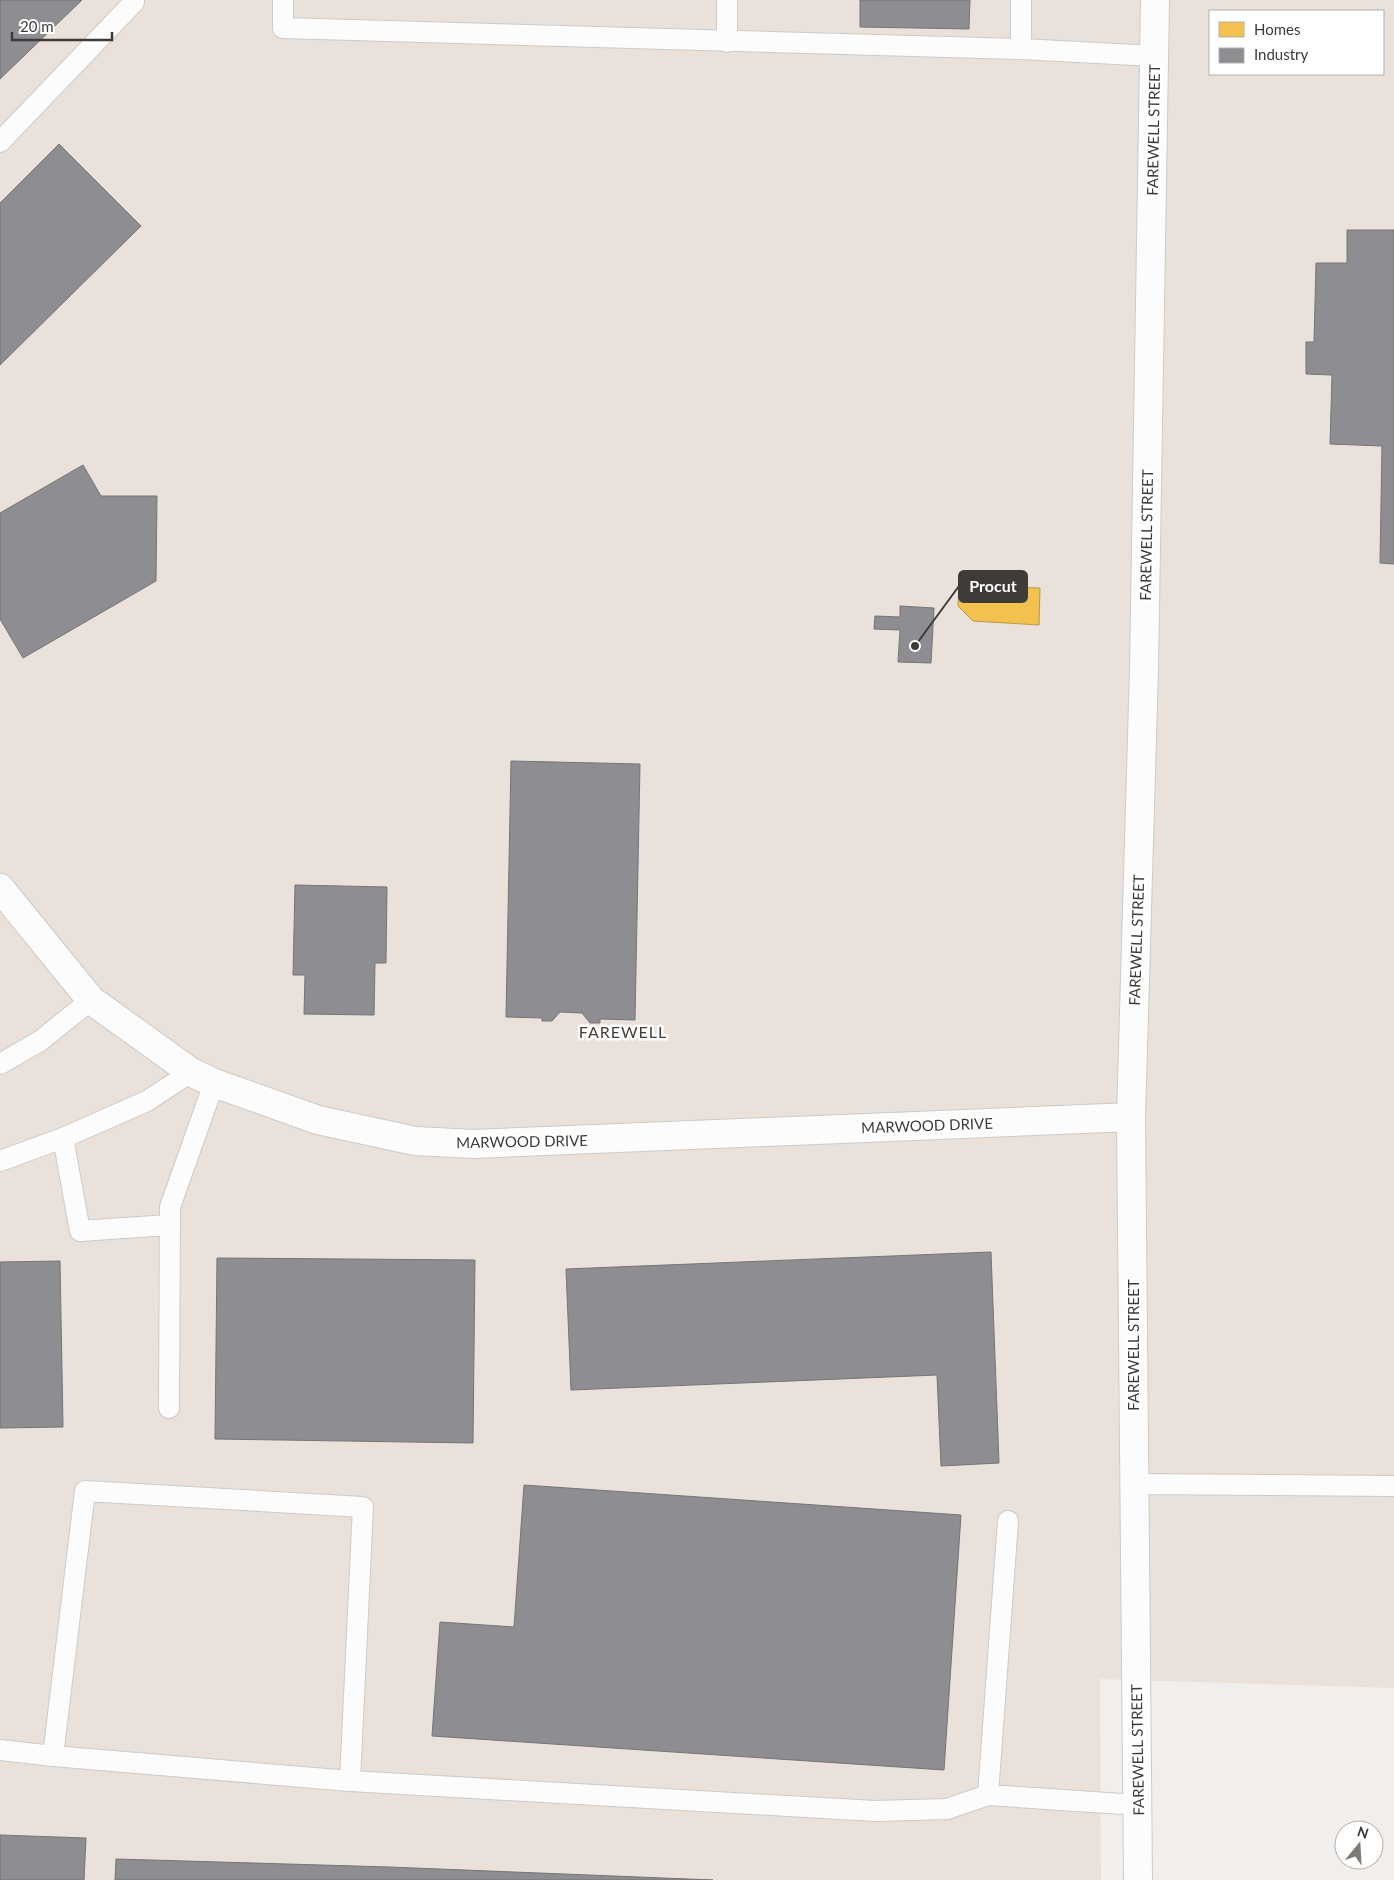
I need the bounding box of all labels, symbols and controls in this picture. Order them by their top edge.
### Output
scale bar [12,10,112,42]
legend [1209,10,1384,75]
text: 20 m [20,17,54,35]
text: Homes [1254,20,1300,38]
text: Industry [1254,45,1309,63]
street label: FAREWELL STREET [1143,64,1163,196]
street label: FAREWELL STREET [1136,469,1156,601]
callout: Procut [959,571,1027,602]
text: Procut [969,576,1017,595]
street label: FAREWELL STREET [1125,874,1147,1006]
district label: FAREWELL [579,1022,667,1041]
street label: MARWOOD DRIVE [861,1114,993,1136]
street label: MARWOOD DRIVE [456,1131,588,1151]
street label: FAREWELL STREET [1124,1279,1142,1411]
street label: FAREWELL STREET [1127,1684,1147,1816]
north arrow [1334,1820,1384,1870]
text: N [1355,1822,1371,1842]

